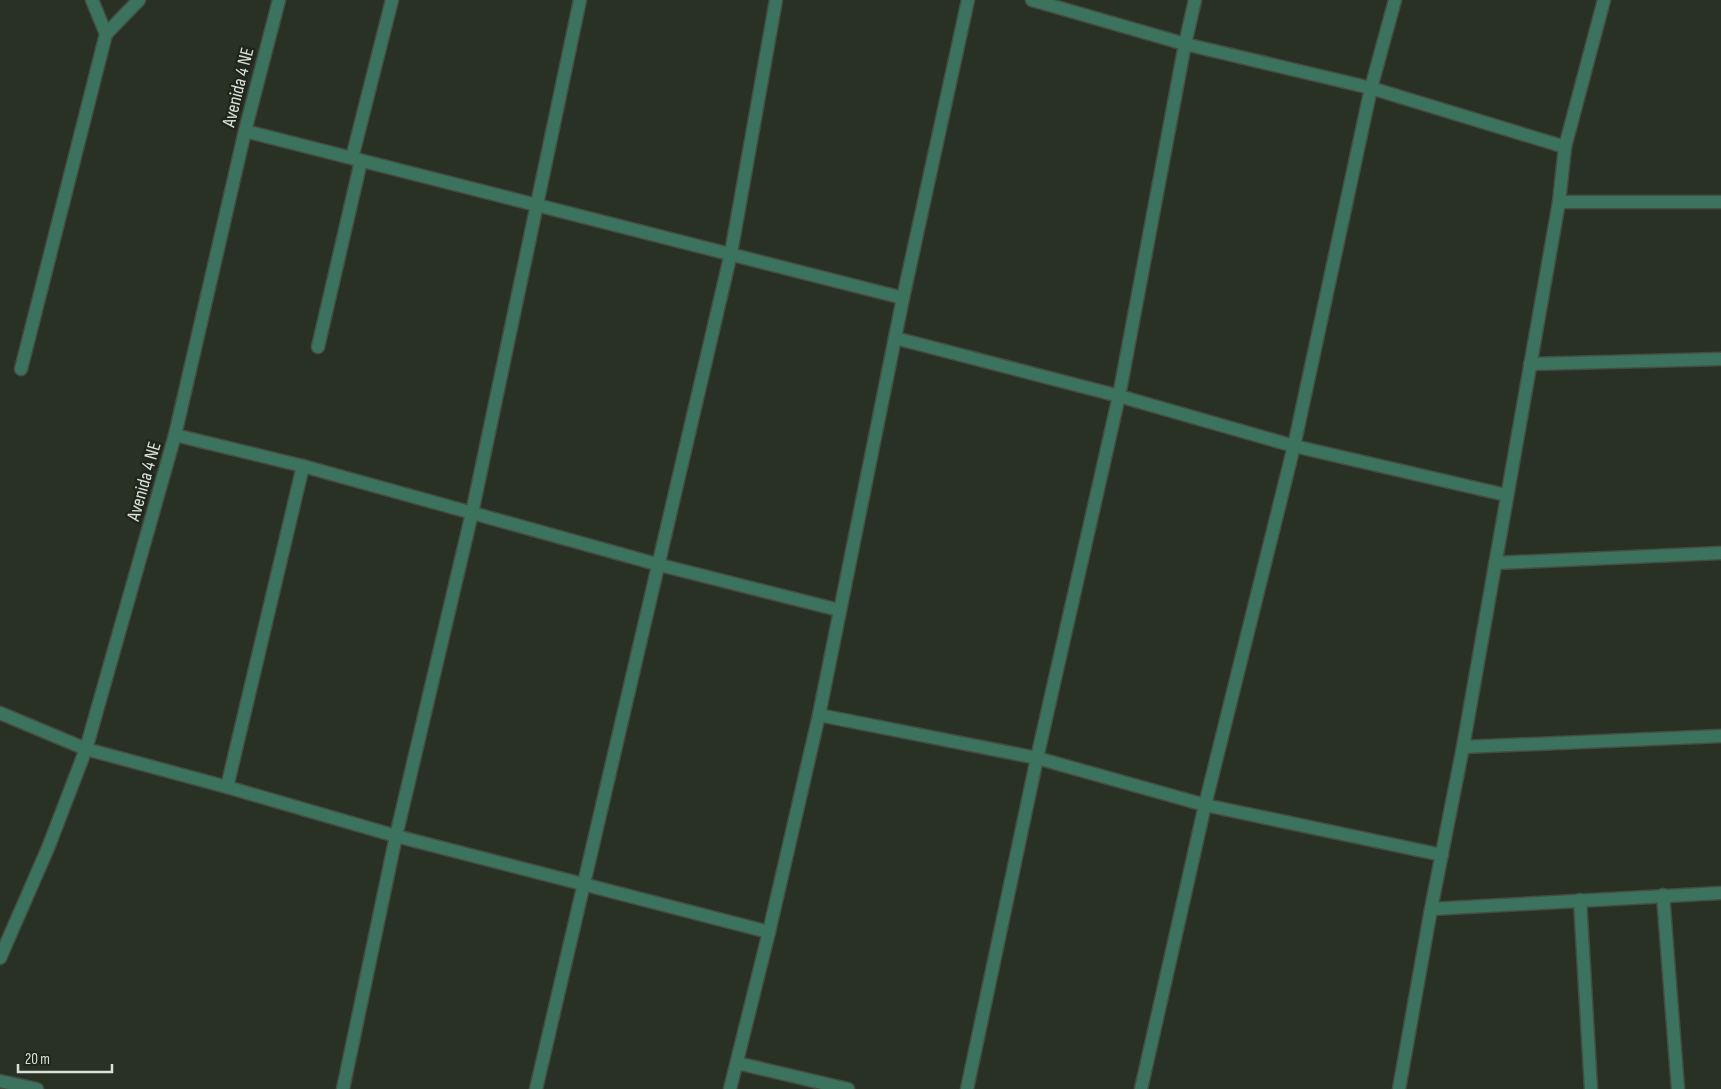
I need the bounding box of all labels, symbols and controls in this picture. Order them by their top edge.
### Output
street label: Avenida 4 NE [217,45,259,130]
street label: Avenida 4 NE [122,439,167,525]
scale bar [18,1042,111,1074]
text: 20 m [25,1050,50,1069]

